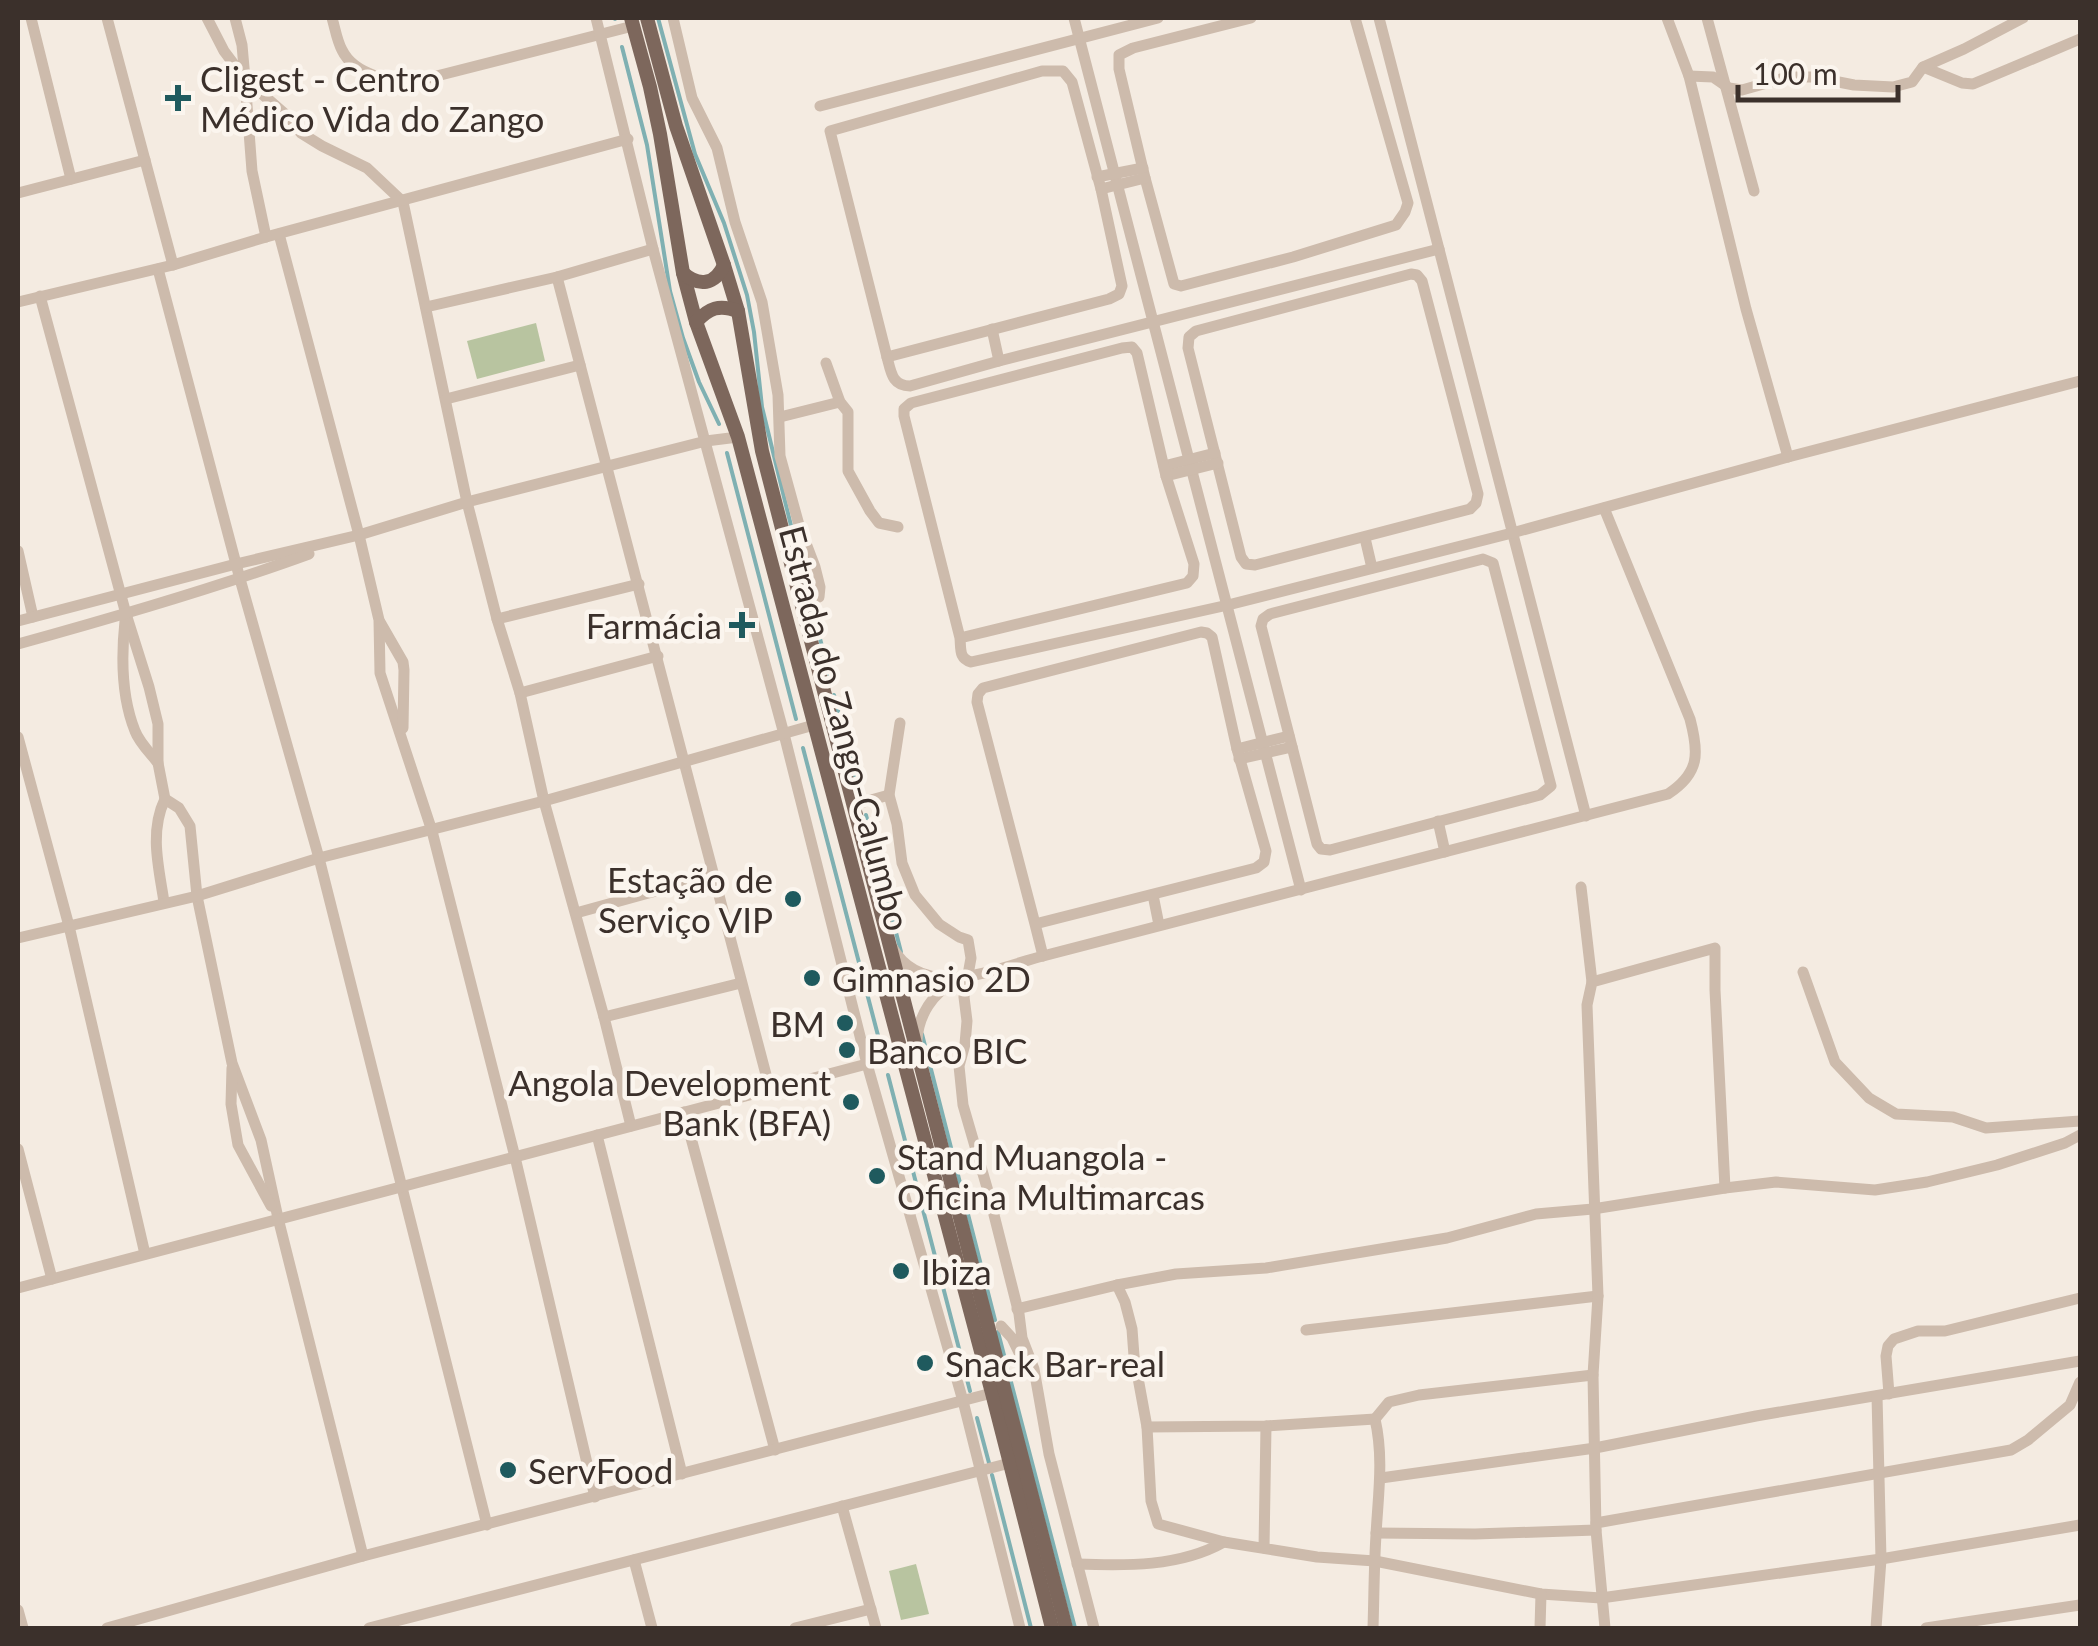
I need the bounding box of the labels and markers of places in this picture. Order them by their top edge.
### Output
place label: Cligest - Centro Médico Vida do Zango [200,57,544,139]
marker: Cligest - Centro Médico Vida do Zango [165,85,191,111]
place label: Farmácia [586,604,722,646]
marker: Farmácia [731,614,753,636]
place label: Estação de Serviço VIP [598,858,773,940]
marker: Estação de Serviço VIP [782,888,804,910]
place label: Gimnasio 2D [832,957,1031,999]
marker: Gimnasio 2D [801,967,823,989]
place label: BM [770,1002,825,1044]
marker: BM [834,1012,856,1034]
place label: Banco BIC [867,1029,1027,1071]
marker: Banco BIC [836,1039,858,1061]
place label: Angola Development Bank (BFA) [508,1061,831,1143]
marker: Angola Development Bank (BFA) [840,1091,862,1113]
place label: Stand Muangola - Oficina Multimarcas [897,1135,1205,1217]
marker: Stand Muangola - Oficina Multimarcas [866,1165,888,1187]
place label: Ibiza [921,1250,992,1292]
marker: Ibiza [890,1260,912,1282]
place label: Snack Bar-real [945,1342,1165,1384]
marker: Snack Bar-real [914,1352,936,1374]
place label: ServFood [528,1449,673,1491]
marker: ServFood [497,1459,519,1481]

